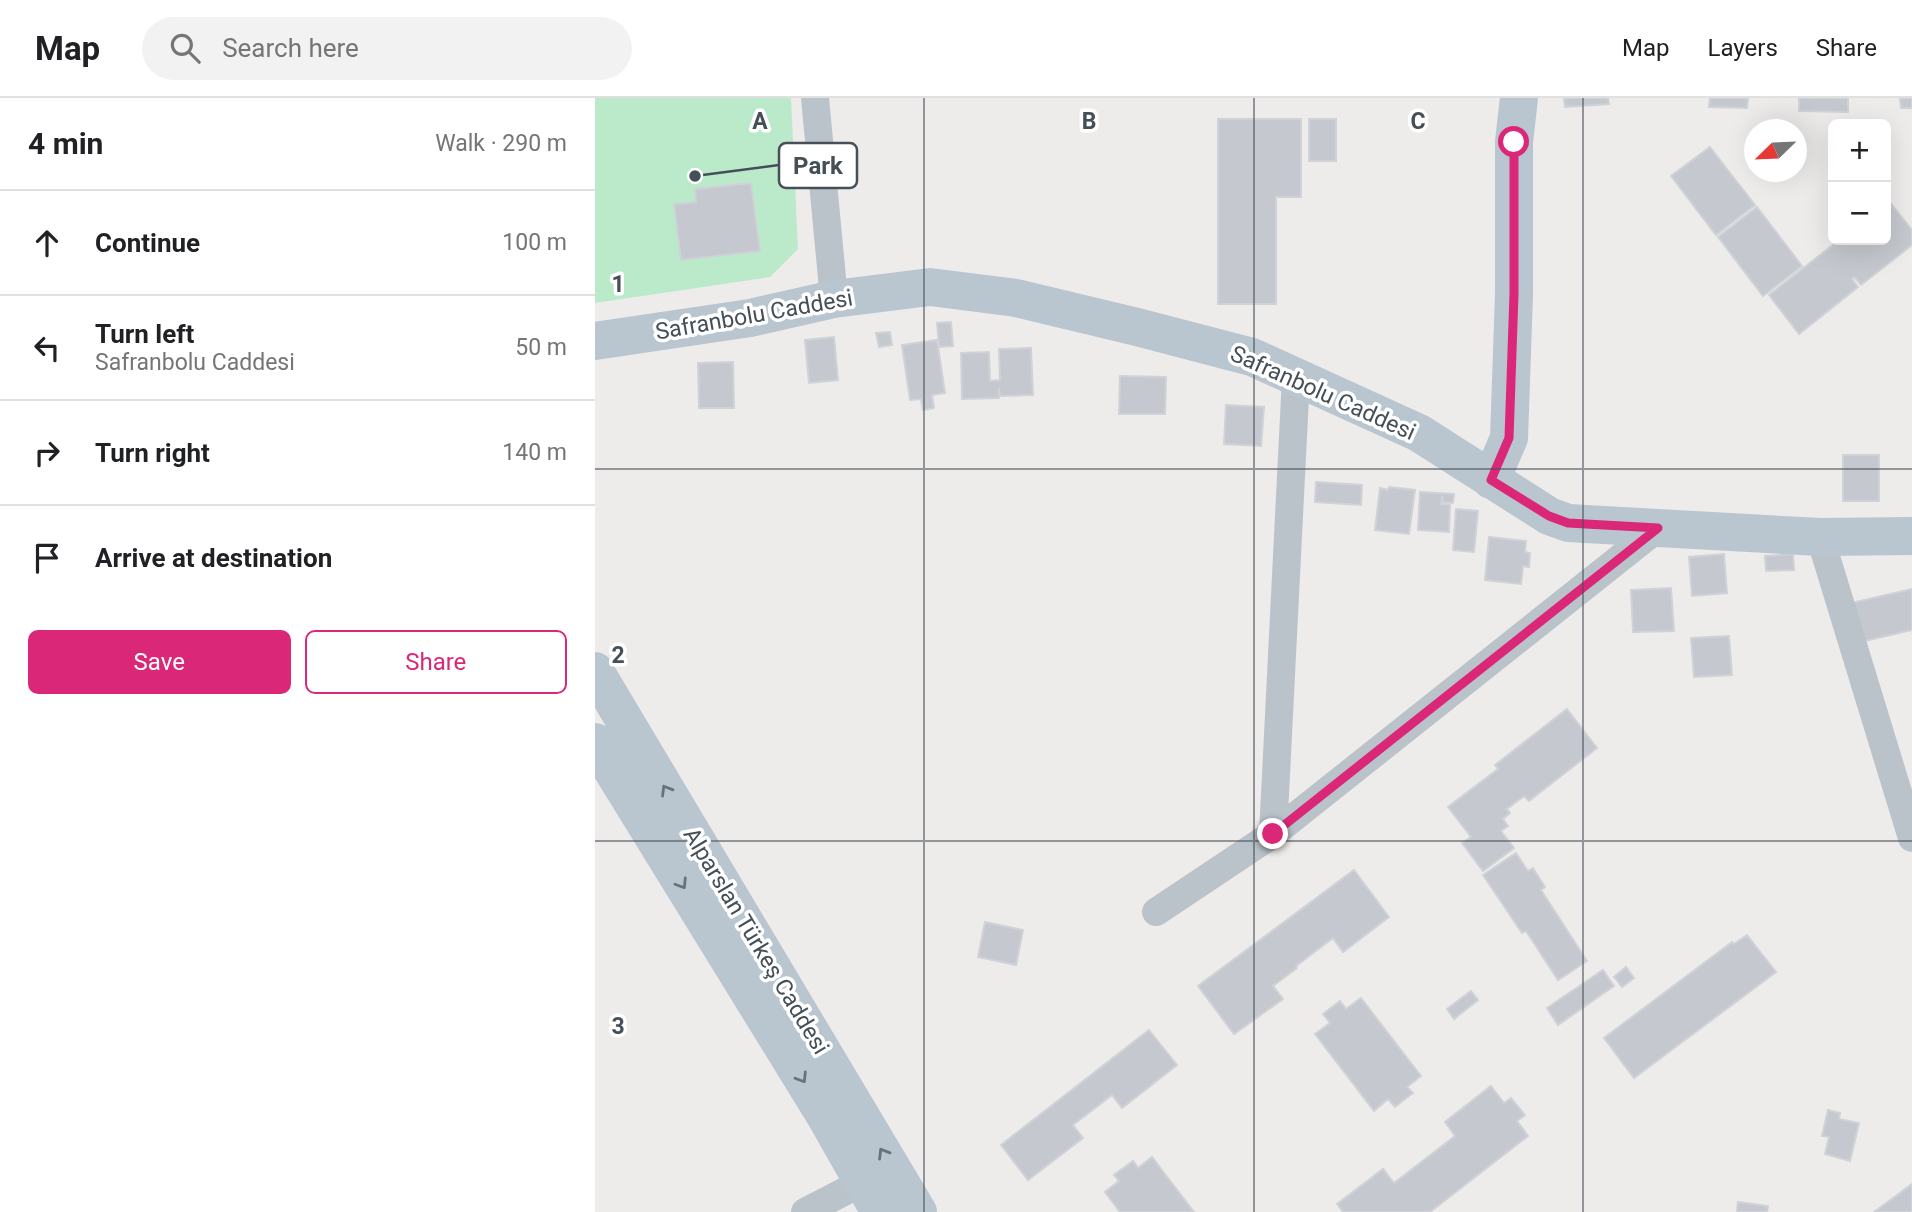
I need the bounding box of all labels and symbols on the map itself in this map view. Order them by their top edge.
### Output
text: A [752,108,768,135]
text: B [1082,108,1096,135]
text: C [1410,108,1426,135]
north arrow [1744,119,1807,182]
route start [1498,126,1529,157]
callout: Park [779,143,857,188]
text: Park [793,152,844,180]
text: 1 [611,271,625,298]
street label: Safranbolu Caddesi [653,284,855,346]
street label: Safranbolu Caddesi [1226,340,1420,446]
text: 2 [611,642,625,669]
one-way arrow [661,784,674,797]
route end [1257,818,1288,849]
street label: Alparslan Türkeş Caddesi [678,823,834,1059]
one-way arrow [674,876,687,889]
text: 3 [611,1013,625,1040]
one-way arrow [793,1070,806,1083]
one-way arrow [878,1148,891,1161]

